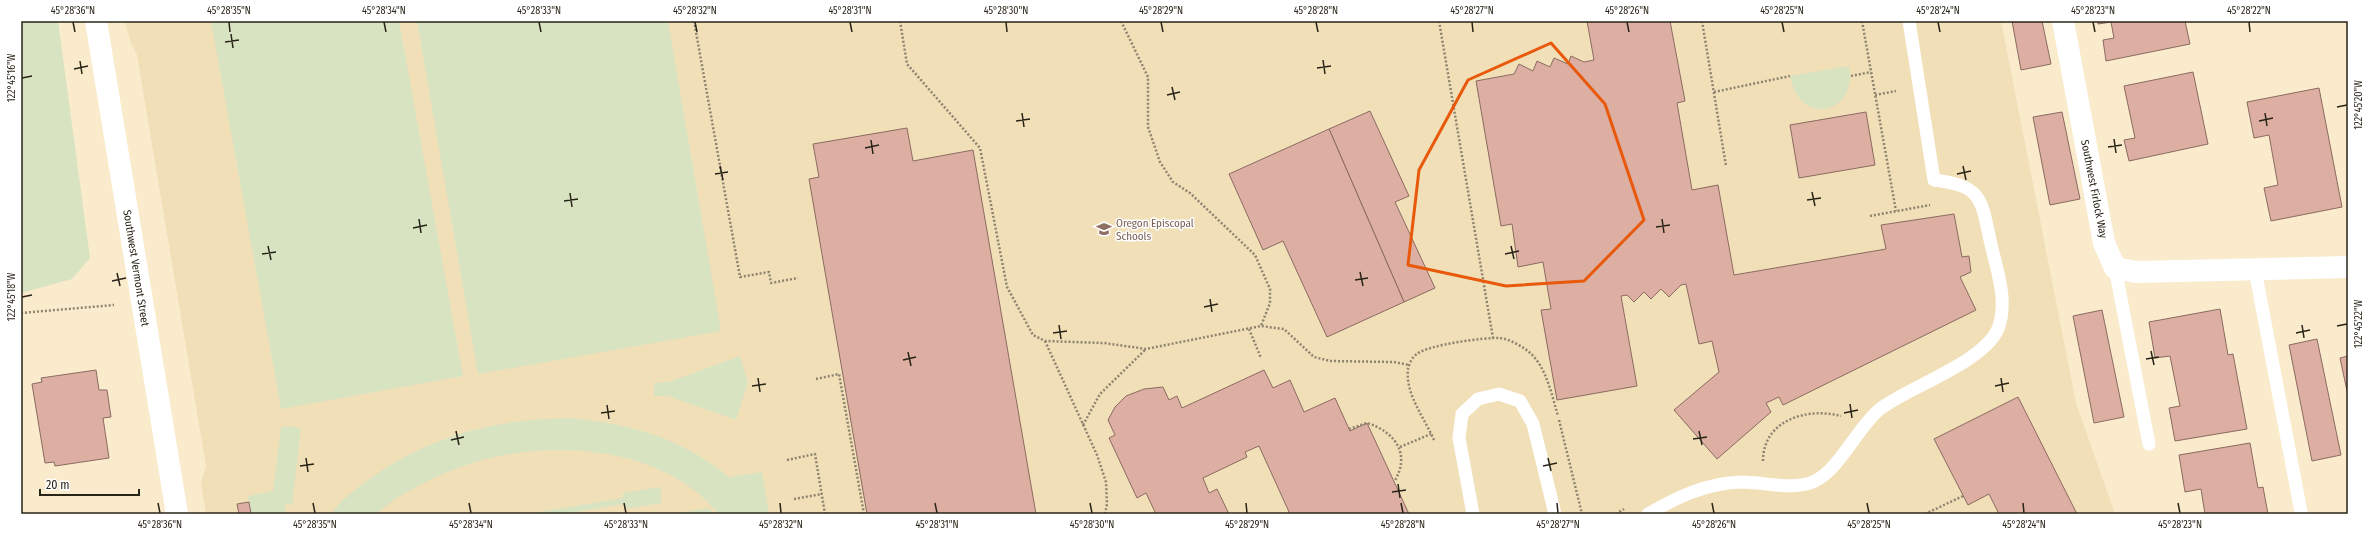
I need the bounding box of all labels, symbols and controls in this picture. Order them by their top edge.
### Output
text: 45°28'36"N [51,5,95,17]
text: 45°28'35"N [207,5,251,17]
text: 45°28'34"N [362,5,406,17]
text: 45°28'33"N [517,5,561,17]
text: 45°28'32"N [673,5,717,17]
text: 45°28'31"N [828,5,872,17]
text: 45°28'30"N [984,5,1028,17]
text: 45°28'29"N [1139,5,1183,17]
text: 45°28'28"N [1294,5,1338,17]
text: 45°28'27"N [1450,5,1494,17]
text: 45°28'26"N [1605,5,1649,17]
text: 45°28'25"N [1760,5,1804,17]
text: 45°28'24"N [1916,5,1960,17]
text: 45°28'23"N [2071,5,2115,17]
text: 45°28'22"N [2227,5,2271,17]
text: 122°45'16"W [6,53,18,102]
text: 122°45'20"W [2353,80,2365,130]
street label: Southwest Firlock Way [2078,139,2110,239]
street label: Southwest Vermont Street [120,209,152,328]
place label: Oregon Episcopal Schools [1116,217,1194,243]
school or university icon: Oregon Episcopal Schools [1095,220,1113,238]
text: 122°45'18"W [6,272,18,321]
text: 122°45'22"W [2353,299,2365,348]
scale bar [40,471,139,497]
text: 20 m [46,478,70,492]
text: 45°28'36"N [138,519,182,531]
text: 45°28'35"N [293,519,337,531]
text: 45°28'34"N [449,519,493,531]
text: 45°28'33"N [604,519,648,531]
text: 45°28'32"N [759,519,803,531]
text: 45°28'31"N [915,519,959,531]
text: 45°28'30"N [1070,519,1114,531]
text: 45°28'29"N [1225,519,1269,531]
text: 45°28'28"N [1381,519,1425,531]
text: 45°28'27"N [1536,519,1580,531]
text: 45°28'26"N [1692,519,1736,531]
text: 45°28'25"N [1847,519,1891,531]
text: 45°28'24"N [2002,519,2046,531]
text: 45°28'23"N [2158,519,2202,531]

